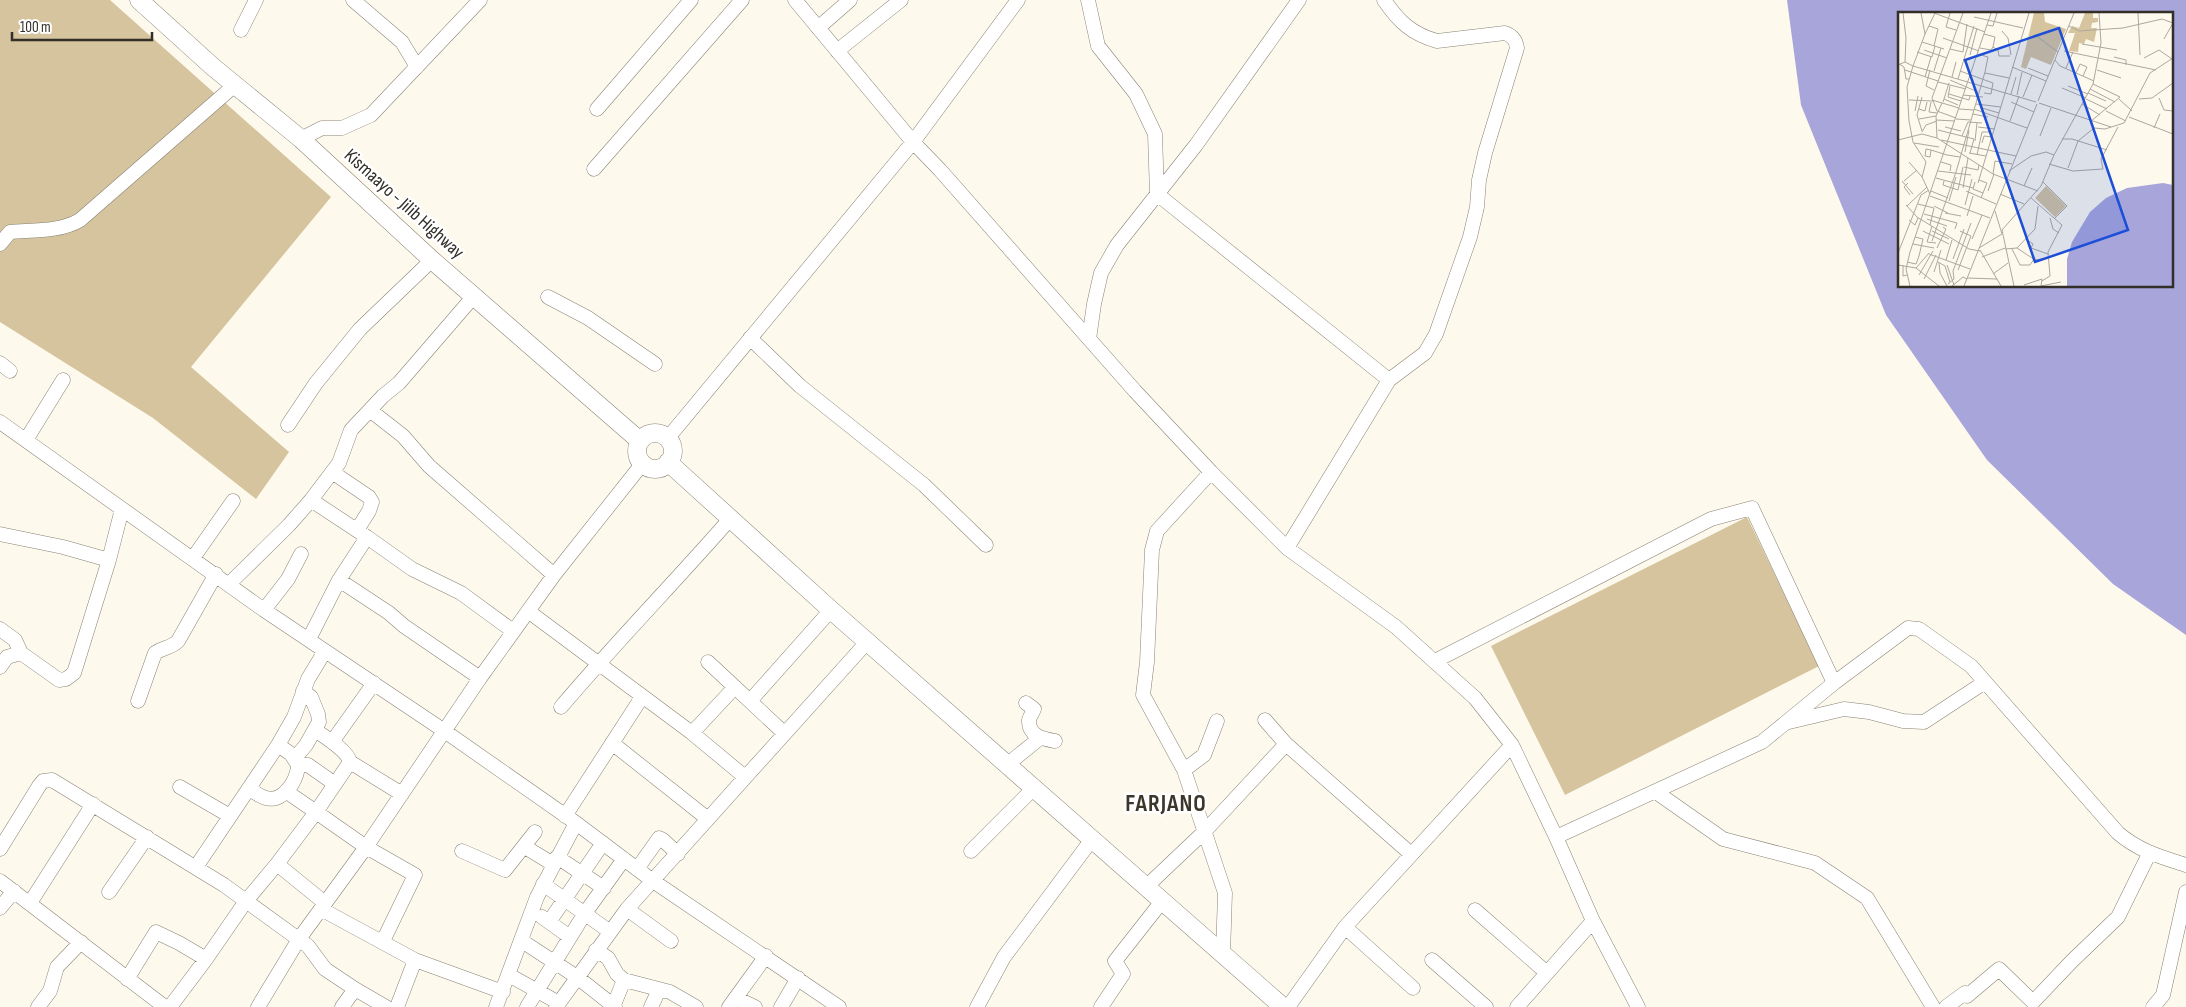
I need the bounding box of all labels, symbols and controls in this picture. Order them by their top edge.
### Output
scale bar [12,10,152,42]
inset map [1898,12,2174,288]
text: 100 m [20,18,51,37]
street label: Kismaayo - Jilib Highway [339,144,469,264]
district label: FARJANO [1125,789,1207,818]

